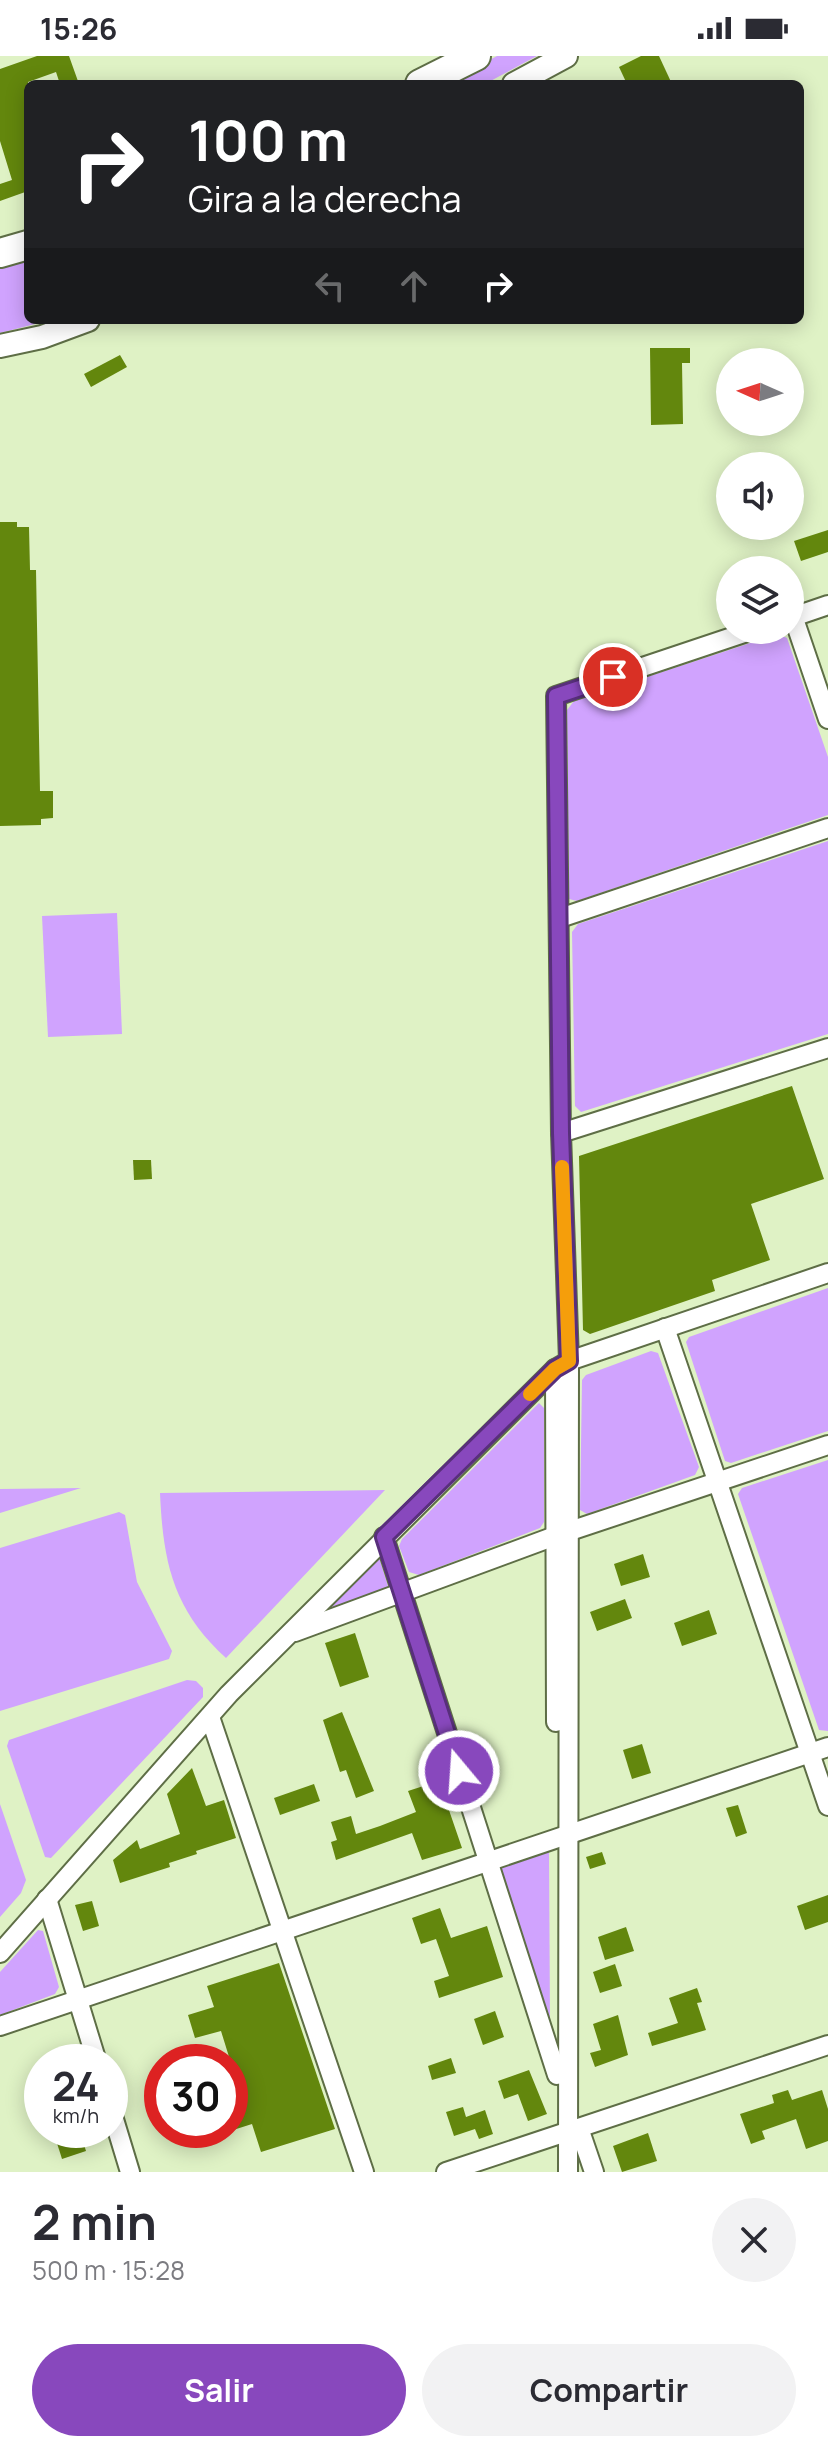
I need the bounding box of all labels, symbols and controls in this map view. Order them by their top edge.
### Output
text: 15:26 [40,8,118,49]
text: 100 m [188,101,348,178]
icon: right [56,112,160,216]
text: Gira a la derecha [188,174,461,223]
icon: left [308,264,352,308]
icon: ahead [392,264,436,308]
icon: right [476,264,520,308]
north arrow [716,348,804,436]
map controls [716,348,804,644]
button: sound [716,452,804,540]
button: layers [716,556,804,644]
pin [579,643,647,711]
icon: arrive [591,655,635,699]
position arrow [417,1729,501,1813]
speed limit sign: 30 [144,2044,248,2148]
text: 24 [52,2058,100,2113]
text: km/h [53,2102,99,2129]
text: 2 min [32,2189,157,2254]
button: close [712,2198,796,2282]
text: 500 m · 15:28 [32,2252,185,2288]
button: Salir [32,2344,406,2436]
button: Compartir [422,2344,796,2436]

